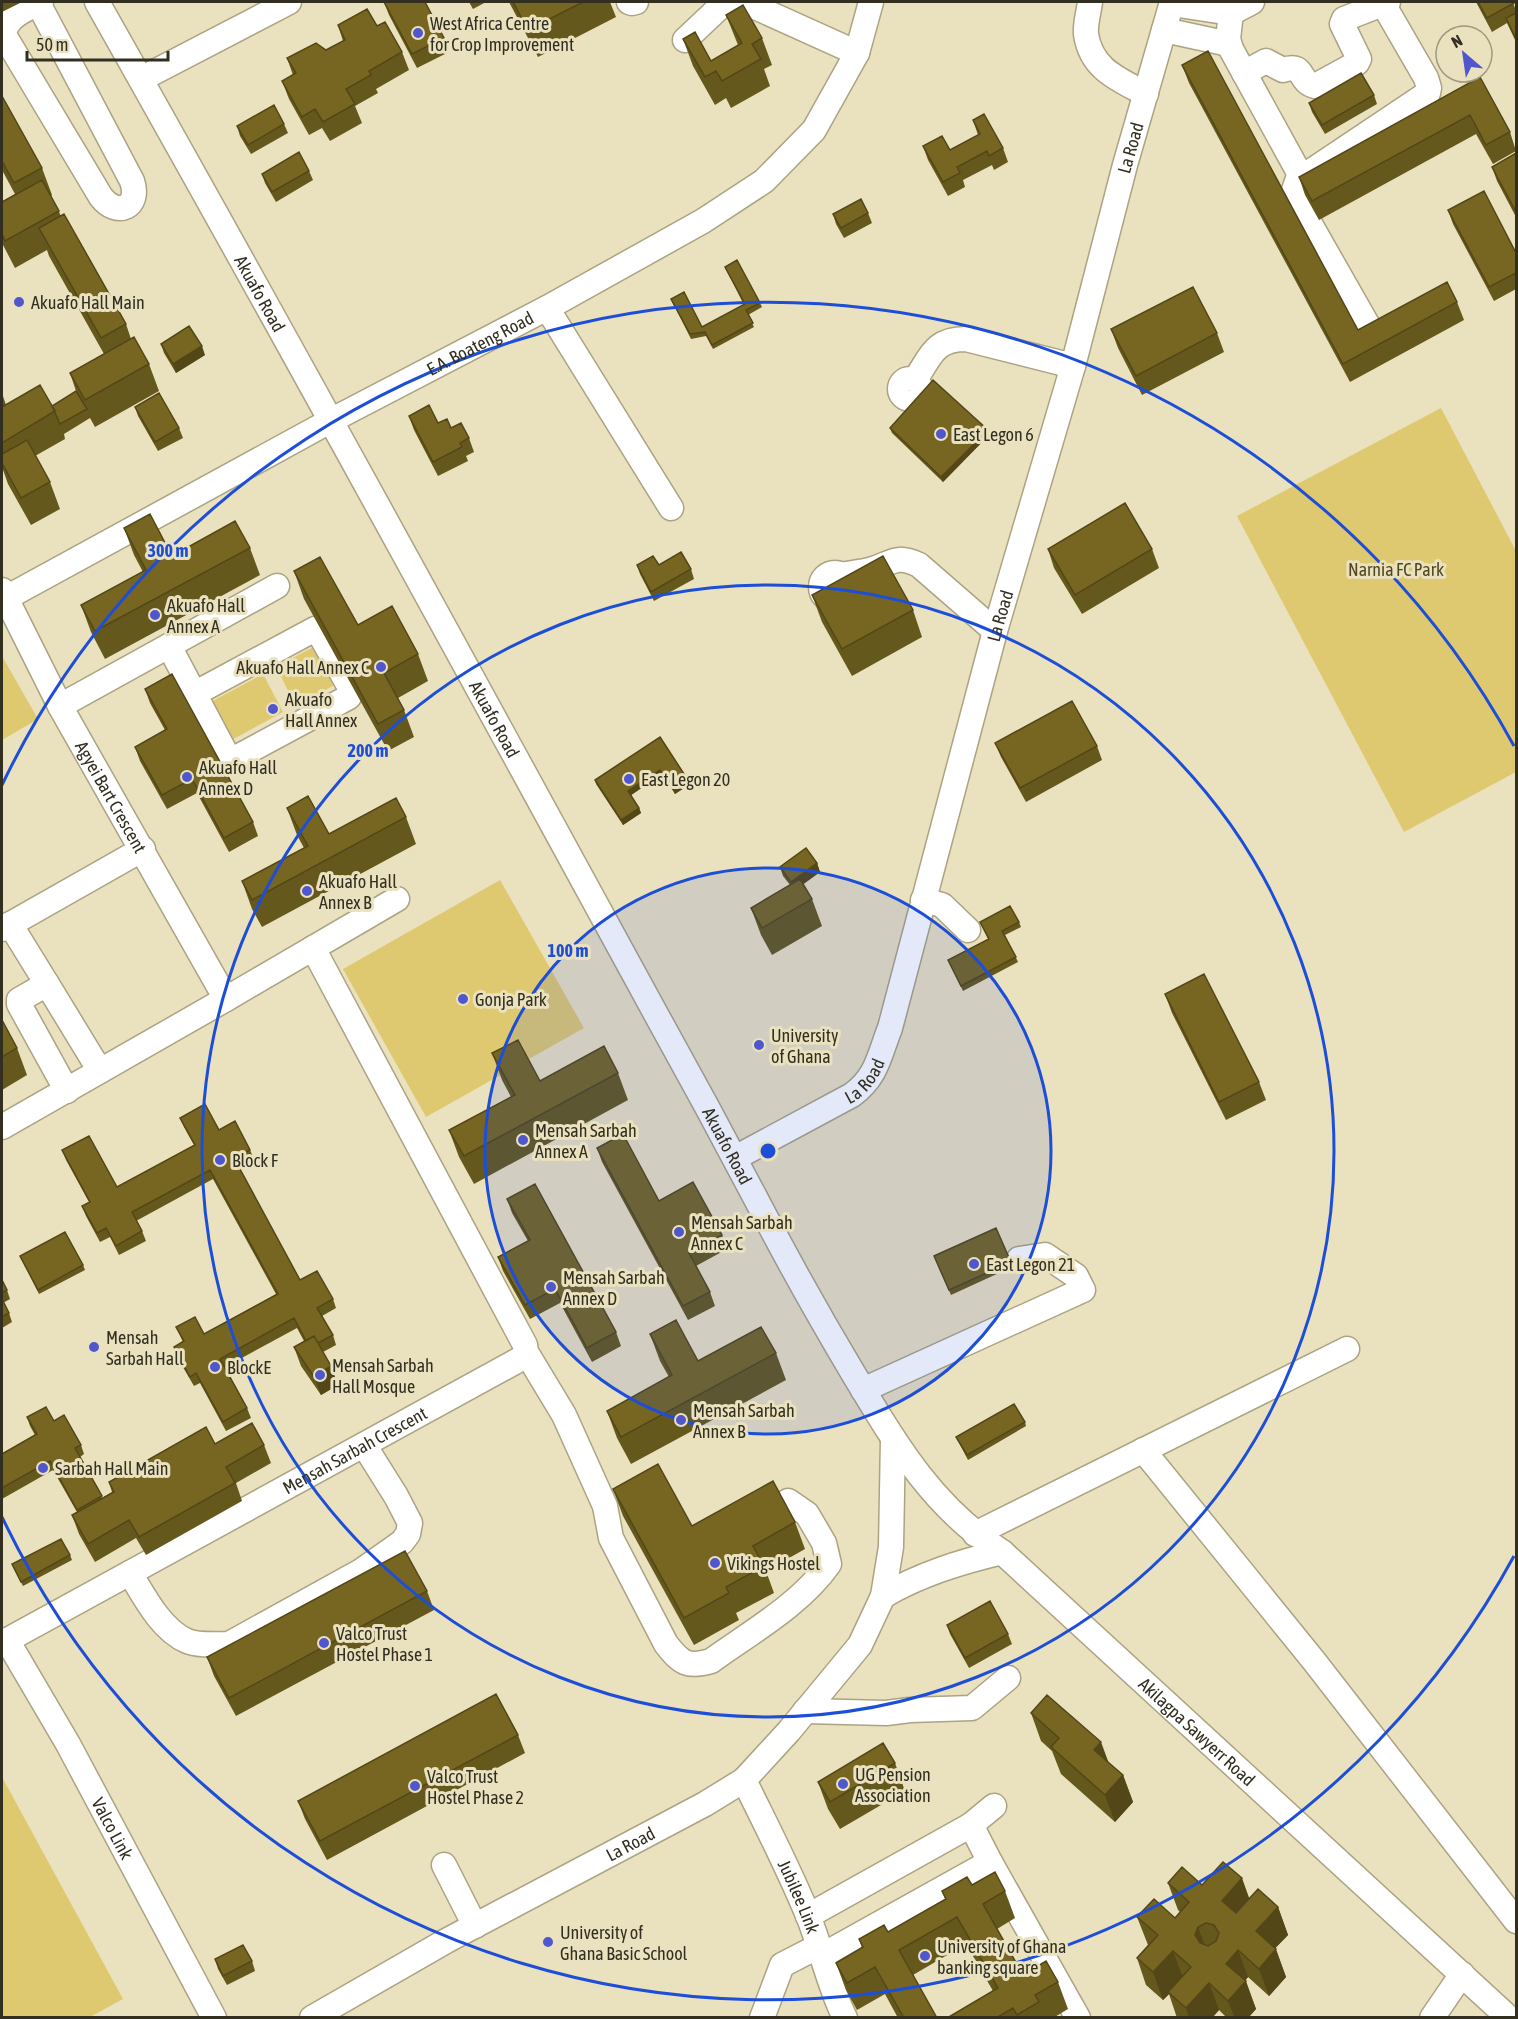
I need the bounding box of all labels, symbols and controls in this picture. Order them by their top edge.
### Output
place label: West Africa Centre for Crop Improvement [430,13,574,55]
scale bar [27,24,168,62]
north arrow [1434,24,1494,84]
marker: West Africa Centre for Crop Improvement [411,26,425,40]
text: N [1448,31,1465,51]
text: 50 m [36,34,68,55]
street label: La Road [1113,120,1147,175]
street label: Akuafo Road [231,252,290,335]
place label: Akuafo Hall Main [31,292,145,313]
marker: Akuafo Hall Main [12,295,26,309]
street label: E.A. Boateng Road [423,307,537,379]
place label: East Legon 6 [953,424,1034,445]
marker: East Legon 6 [934,427,948,441]
text: 300 m [148,540,188,561]
park label: Narnia FC Park [1348,559,1444,580]
street label: La Road [982,588,1017,644]
place label: Akuafo Hall Annex A [167,595,245,637]
marker: Akuafo Hall Annex A [148,608,162,622]
place label: Akuafo Hall Annex C [236,657,369,678]
marker: Akuafo Hall Annex C [374,660,388,674]
street label: Akuafo Road [465,677,524,761]
place label: Akuafo Hall Annex [285,689,357,731]
marker: Akuafo Hall Annex [266,702,280,716]
street label: Agyei Bart Crescent [71,737,151,856]
text: 200 m [348,740,388,761]
place label: Akuafo Hall Annex D [199,757,277,799]
place label: East Legon 20 [641,769,730,790]
marker: Akuafo Hall Annex D [180,770,194,784]
marker: East Legon 20 [622,772,636,786]
place label: Akuafo Hall Annex B [319,871,397,913]
marker: Akuafo Hall Annex B [300,884,314,898]
text: 100 m [548,940,588,961]
place label: Gonja Park [475,989,547,1010]
marker: Gonja Park [456,992,470,1006]
place label: University of Ghana [771,1025,838,1067]
marker: University of Ghana [752,1038,766,1052]
street label: La Road [841,1055,888,1108]
street label: Akuafo Road [699,1104,757,1188]
place label: Mensah Sarbah Annex A [535,1120,637,1162]
marker: Mensah Sarbah Annex A [516,1133,530,1147]
centre of rings [758,1141,778,1161]
place label: Block F [232,1150,279,1171]
marker: Block F [213,1153,227,1167]
place label: Mensah Sarbah Annex C [691,1212,793,1254]
marker: Mensah Sarbah Annex C [672,1225,686,1239]
place label: East Legon 21 [986,1254,1075,1275]
marker: East Legon 21 [967,1257,981,1271]
place label: Mensah Sarbah Annex D [563,1267,665,1309]
marker: Mensah Sarbah Annex D [544,1280,558,1294]
place label: Mensah Sarbah Hall [106,1327,184,1369]
marker: Mensah Sarbah Hall [87,1340,101,1354]
place label: Mensah Sarbah Hall Mosque [332,1355,434,1397]
place label: BlockE [227,1357,271,1378]
marker: BlockE [208,1360,222,1374]
marker: Mensah Sarbah Hall Mosque [313,1368,327,1382]
place label: Mensah Sarbah Annex B [693,1400,795,1442]
street label: Mensah Sarbah Crescent [279,1402,430,1498]
marker: Mensah Sarbah Annex B [674,1413,688,1427]
place label: Sarbah Hall Main [55,1458,168,1479]
marker: Sarbah Hall Main [36,1461,50,1475]
place label: Vikings Hostel [727,1553,820,1574]
marker: Vikings Hostel [708,1556,722,1570]
place label: Valco Trust Hostel Phase 1 [336,1623,433,1665]
marker: Valco Trust Hostel Phase 1 [317,1636,331,1650]
street label: Akilagpa Sawyerr Road [1135,1673,1260,1790]
place label: UG Pension Association [855,1764,931,1806]
place label: Valco Trust Hostel Phase 2 [427,1766,524,1808]
marker: UG Pension Association [836,1777,850,1791]
marker: Valco Trust Hostel Phase 2 [408,1779,422,1793]
street label: Valco Link [88,1794,138,1863]
street label: La Road [602,1822,658,1865]
street label: Jubilee Link [774,1856,824,1936]
place label: University of Ghana Basic School [560,1922,688,1964]
marker: University of Ghana Basic School [541,1935,555,1949]
place label: University of Ghana banking square [937,1936,1066,1978]
marker: University of Ghana banking square [918,1949,932,1963]

